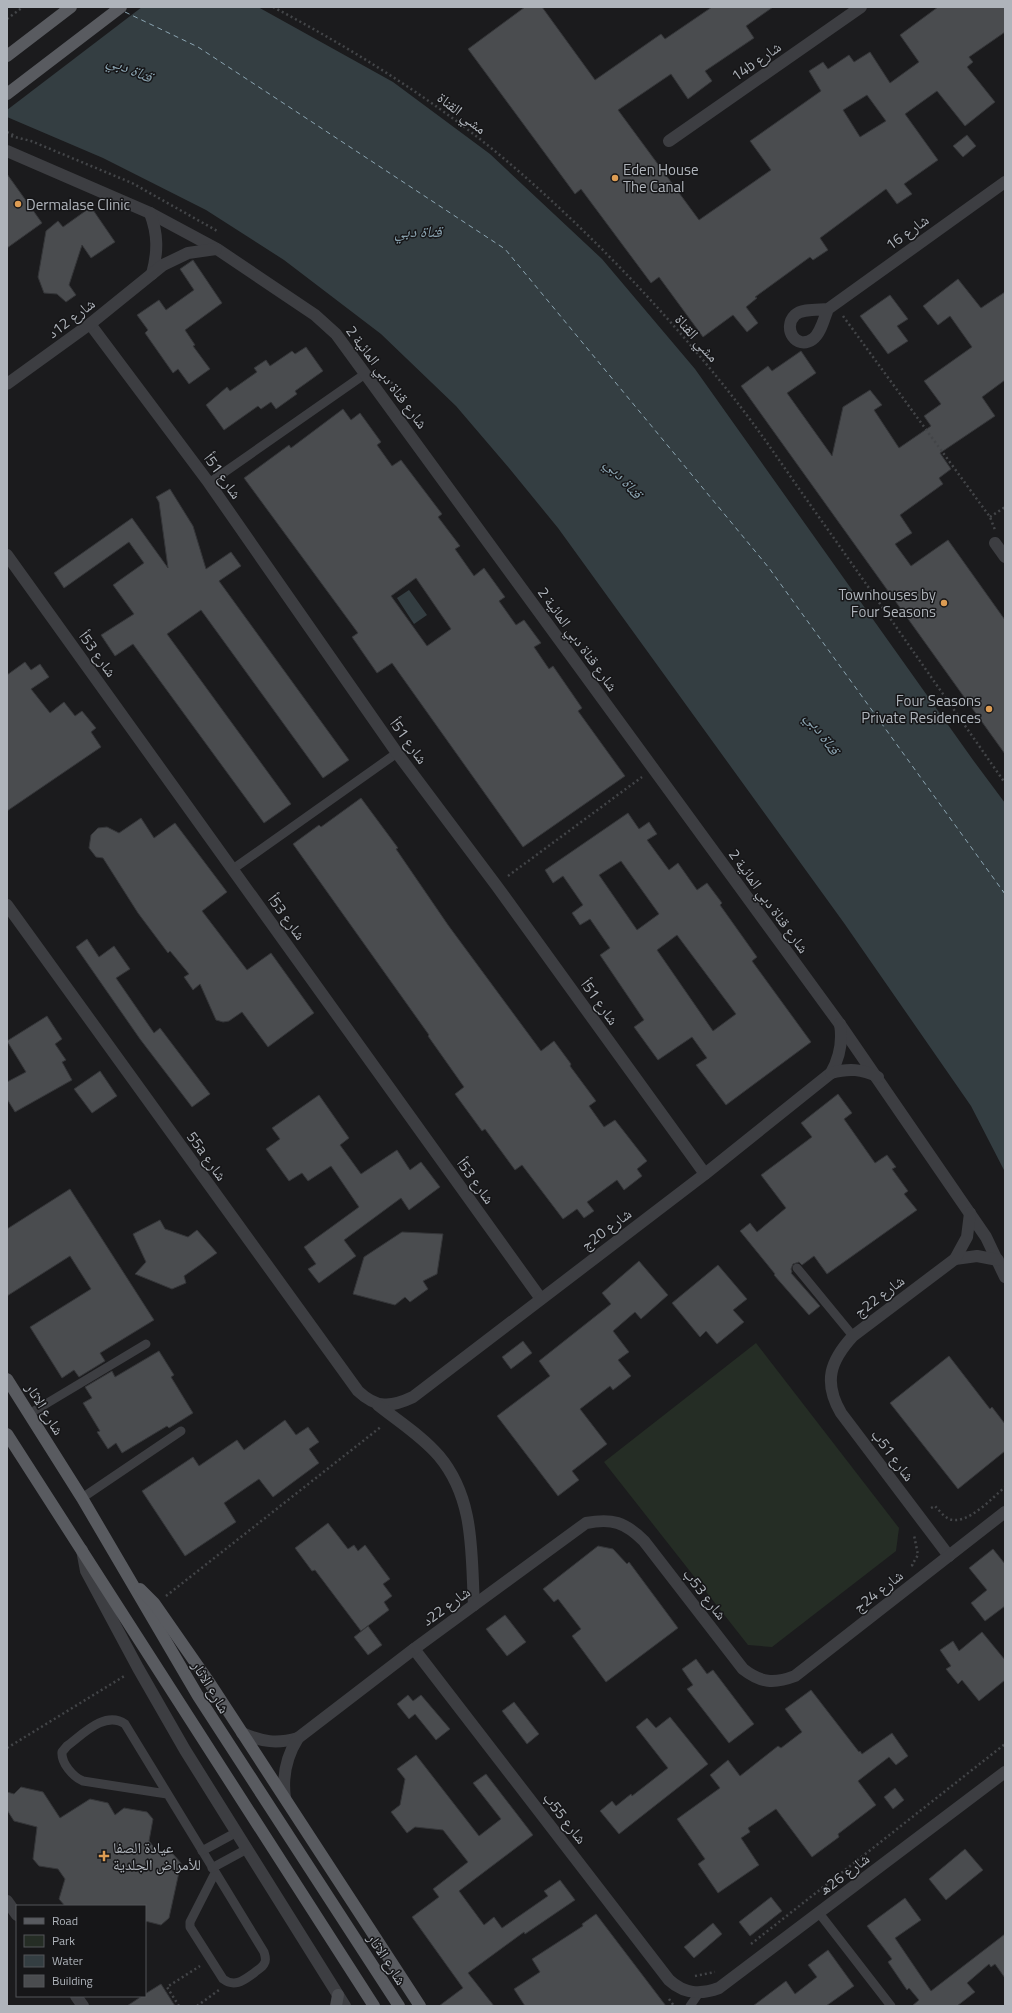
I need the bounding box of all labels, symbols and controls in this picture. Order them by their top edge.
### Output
street label: 14b شارع [726,35,786,87]
water label: قناة دبي [103,48,158,90]
street label: مشي القناة [432,86,492,140]
place label: Eden House The Canal [623,158,699,198]
marker: Eden House The Canal [610,173,620,183]
place label: Dermalase Clinic [26,193,130,216]
marker: Dermalase Clinic [13,199,23,209]
street label: شارع 16 [881,208,934,256]
water label: قناة دبي [394,219,444,244]
street label: شارع 12د [42,292,100,344]
street label: مشي القناة [669,309,725,368]
street label: شارع قناة دبي المائية 2 [340,320,434,434]
street label: شارع 51أ [198,448,248,504]
water label: قناة دبي [599,452,650,506]
street label: شارع قناة دبي المائية 2 [531,582,624,697]
place label: Townhouses by Four Seasons [838,583,936,623]
marker: Townhouses by Four Seasons [939,598,949,608]
street label: شارع 53أ [73,626,123,682]
place label: Four Seasons Private Residences [861,689,981,729]
marker: Four Seasons Private Residences [984,704,994,714]
water label: قناة دبي [799,707,848,762]
street label: شارع 51أ [384,713,434,769]
street label: شارع قناة دبي المائية 2 [722,844,815,959]
street label: شارع 53أ [262,889,312,945]
street label: شارع 51أ [575,974,625,1030]
street label: 55a شارع [181,1127,233,1186]
street label: شارع 53أ [451,1153,501,1209]
street label: شارع 20ج [576,1202,636,1256]
street label: شارع 22ج [849,1269,909,1323]
street label: شارع الاثار [19,1378,70,1440]
street label: شارع 51ب [866,1424,920,1486]
street label: شارع 53ب [677,1563,733,1625]
street label: شارع 24ج [848,1564,908,1618]
street label: شارع 22د [417,1581,475,1631]
street label: شارع الاثار [186,1655,236,1718]
street label: شارع 55ب [537,1787,593,1849]
place label: عيادة الصفا للأمراض الجلدية [113,1836,201,1876]
street label: شارع 26ه [814,1847,874,1901]
marker: عيادة الصفا للأمراض الجلدية [98,1850,110,1862]
legend [16,1905,146,1997]
text: Road [52,1911,78,1930]
street label: شارع الاثار [361,1928,412,1990]
text: Park [52,1931,75,1950]
text: Water [52,1951,83,1970]
text: Building [52,1971,93,1990]

